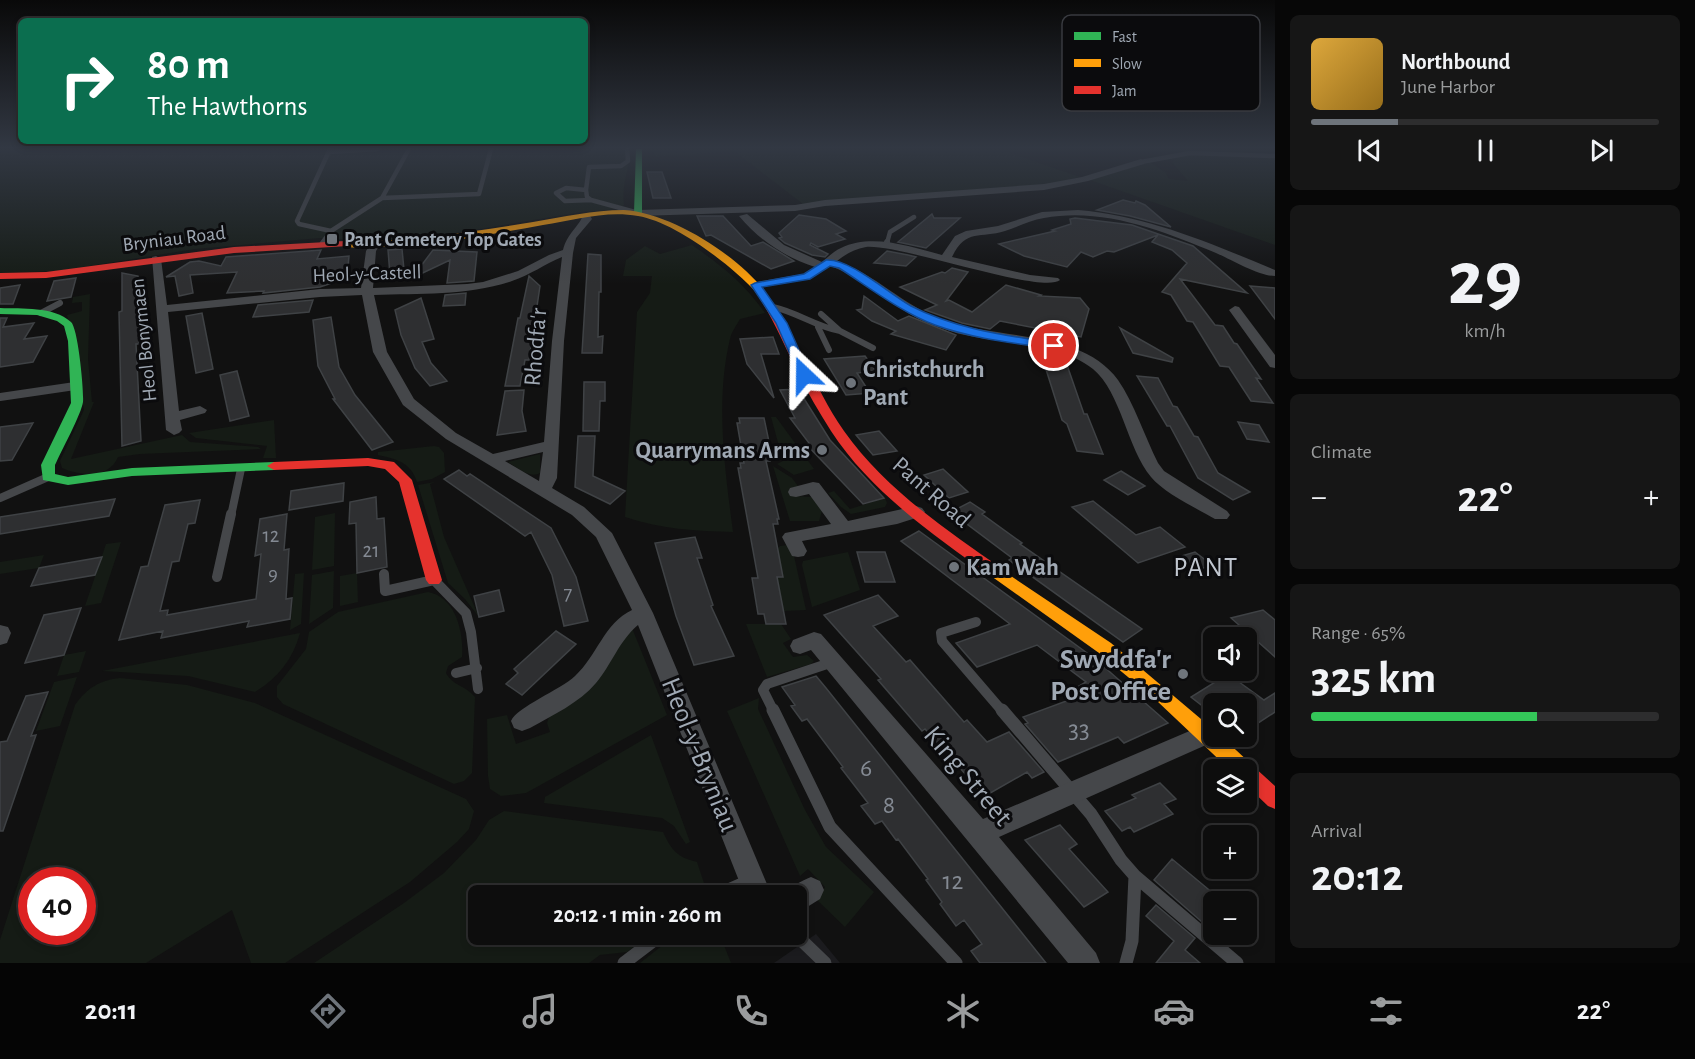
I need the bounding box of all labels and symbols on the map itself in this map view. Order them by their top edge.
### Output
legend [1062,15,1260,111]
text: Fast [1112,29,1137,45]
text: Slow [1112,56,1142,72]
text: Jam [1112,83,1137,99]
street label: Bryniau Road [122,223,227,255]
place label: Pant Cemetery Top Gates [344,230,542,250]
marker: Pant Cemetery Top Gates [325,232,339,246]
street label: Heol-y-Castell [312,262,422,286]
street label: Heol Bonymaen [128,277,160,403]
street label: Rhodfa'r [521,307,551,387]
pin [1028,320,1079,371]
position arrow [772,343,836,407]
place label: Christchurch Pant [863,358,985,410]
marker: Christchurch Pant [844,376,858,390]
place label: Quarrymans Arms [635,439,810,463]
marker: Quarrymans Arms [815,443,829,457]
street label: Pant Road [888,453,975,533]
house number: 12 [263,525,279,546]
house number: 21 [363,540,379,561]
district label: PANT [1173,554,1239,581]
place label: Kam Wah [966,556,1059,580]
marker: Kam Wah [947,560,961,574]
house number: 9 [268,563,278,584]
house number: 7 [564,583,573,604]
place label: Swyddfa'r Post Office [1050,646,1171,706]
marker: Swyddfa'r Post Office [1176,667,1190,681]
street label: Heol-y-Bryniau [656,674,743,836]
house number: 33 [1068,717,1090,743]
street label: King Street [918,721,1017,832]
house number: 6 [860,755,872,781]
house number: 8 [883,792,895,818]
speed limit sign: 40 [18,867,96,945]
house number: 12 [943,868,964,894]

